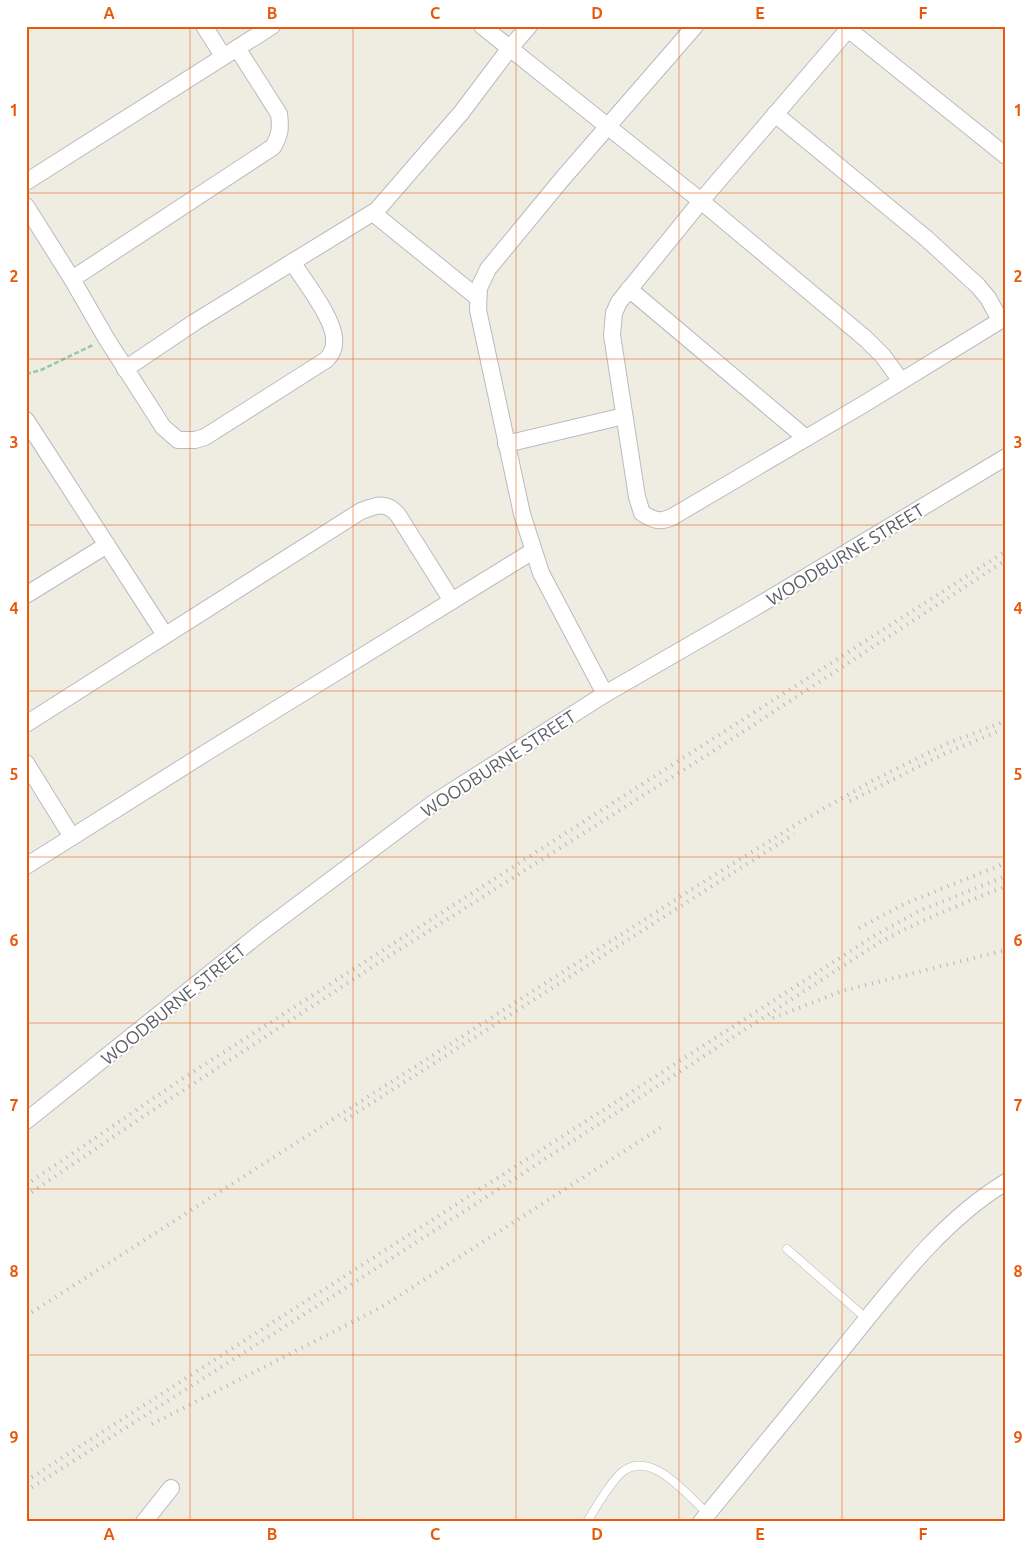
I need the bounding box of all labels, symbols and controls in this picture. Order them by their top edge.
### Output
text: A [103,4,115,22]
text: B [267,4,277,22]
text: C [430,4,440,22]
text: D [591,4,603,22]
text: E [755,4,765,22]
text: F [919,4,928,22]
text: 1 [9,101,19,119]
text: 1 [1013,101,1023,119]
text: 2 [9,267,19,285]
text: 2 [1013,267,1023,285]
text: 3 [9,433,19,451]
text: 3 [1013,433,1023,451]
street label: WOODBURNE STREET [763,499,927,609]
text: 4 [9,599,19,617]
text: 4 [1013,599,1023,617]
street label: WOODBURNE STREET [417,706,579,820]
text: 5 [9,765,19,783]
text: 5 [1013,765,1023,783]
text: 6 [9,931,19,949]
text: 6 [1013,931,1023,949]
street label: WOODBURNE STREET [97,940,249,1068]
text: 7 [9,1096,19,1114]
text: 7 [1013,1096,1023,1114]
text: 8 [9,1262,19,1280]
text: 8 [1013,1262,1023,1280]
text: 9 [9,1428,19,1446]
text: 9 [1013,1428,1023,1446]
text: A [103,1525,115,1543]
text: B [267,1525,277,1543]
text: C [430,1525,440,1543]
text: D [591,1525,603,1543]
text: E [755,1525,765,1543]
text: F [919,1525,928,1543]

